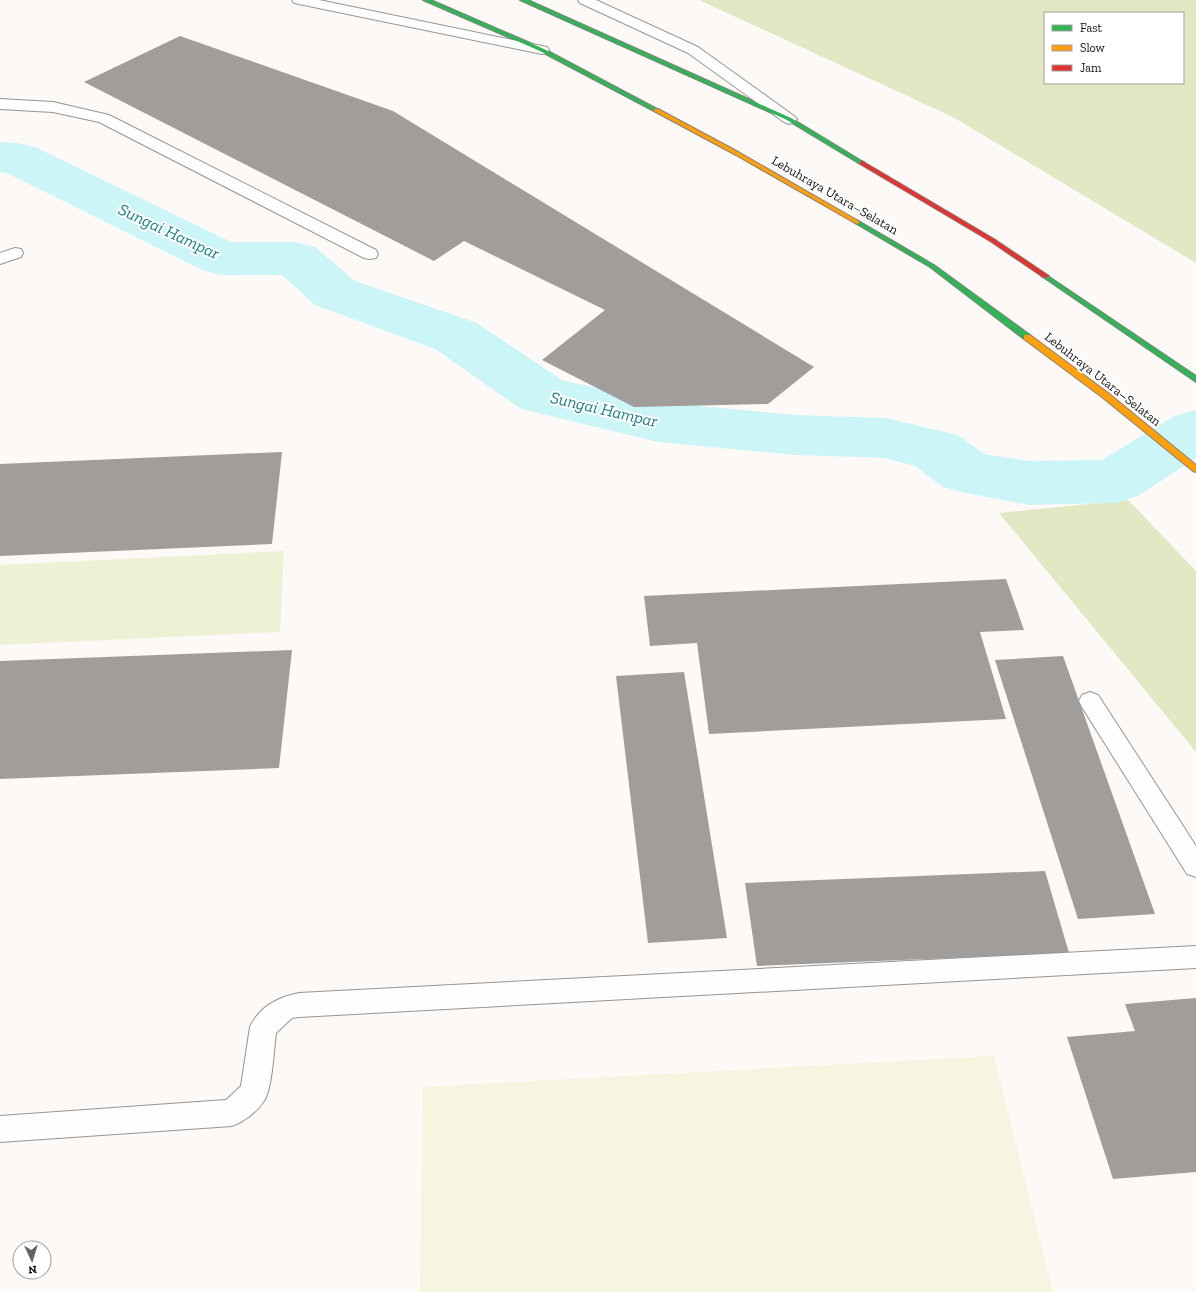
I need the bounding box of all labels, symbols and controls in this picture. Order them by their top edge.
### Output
legend [1044,12,1184,84]
text: Fast [1080,21,1103,35]
text: Slow [1080,41,1106,55]
text: Jam [1080,61,1102,75]
street label: Lebuhraya Utara–Selatan [769,153,901,238]
water label: Sungai Hampar [115,199,223,263]
street label: Lebuhraya Utara–Selatan [1042,329,1165,429]
water label: Sungai Hampar [548,387,660,431]
north arrow [12,1240,52,1280]
text: N [27,1263,37,1276]

